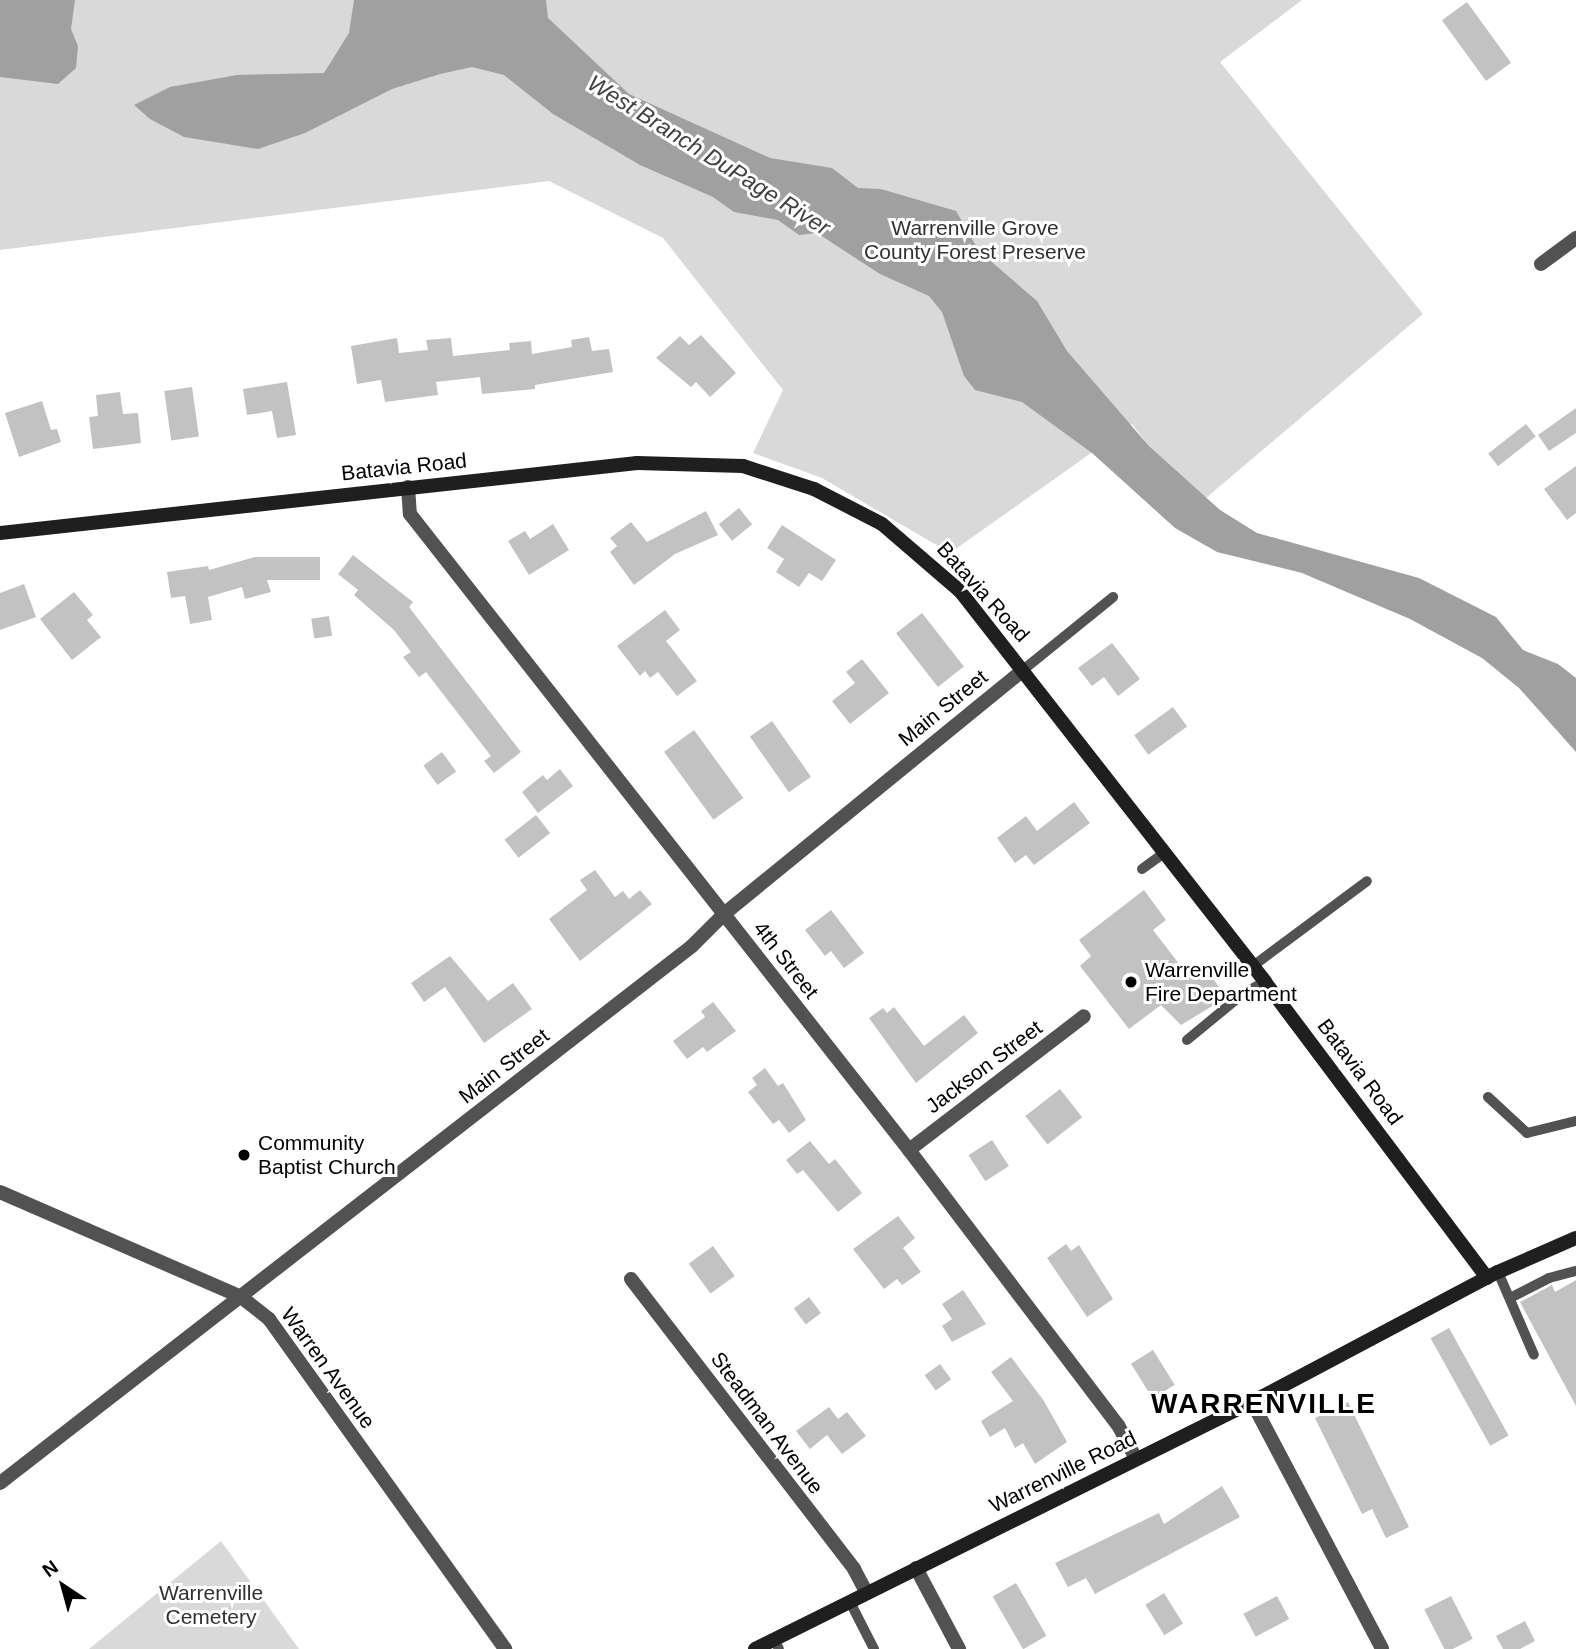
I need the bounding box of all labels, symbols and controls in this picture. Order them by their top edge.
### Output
water label: West Branch DuPage River [583,69,835,241]
park label: Warrenville Grove County Forest Preserve [864,215,1086,265]
street label: Batavia Road [340,448,468,486]
street label: Batavia Road [931,537,1035,647]
street label: Main Street [893,664,993,752]
street label: 4th Street [748,916,824,1004]
place label: Warrenville Fire Department [1145,957,1297,1007]
marker: Warrenville Fire Department [1123,974,1139,990]
street label: Batavia Road [1312,1014,1408,1130]
street label: Jackson Street [921,1015,1047,1119]
street label: Main Street [454,1023,554,1109]
place label: Community Baptist Church [258,1130,396,1180]
marker: Community Baptist Church [236,1147,252,1163]
street label: Warren Avenue [275,1302,381,1434]
street label: Steadman Avenue [705,1347,829,1499]
district label: WARRENVILLE [1152,1387,1376,1421]
street label: Warrenville Road [985,1426,1141,1518]
north arrow [28,1551,98,1621]
text: N [39,1556,62,1581]
park label: Warrenville Cemetery [159,1580,263,1630]

